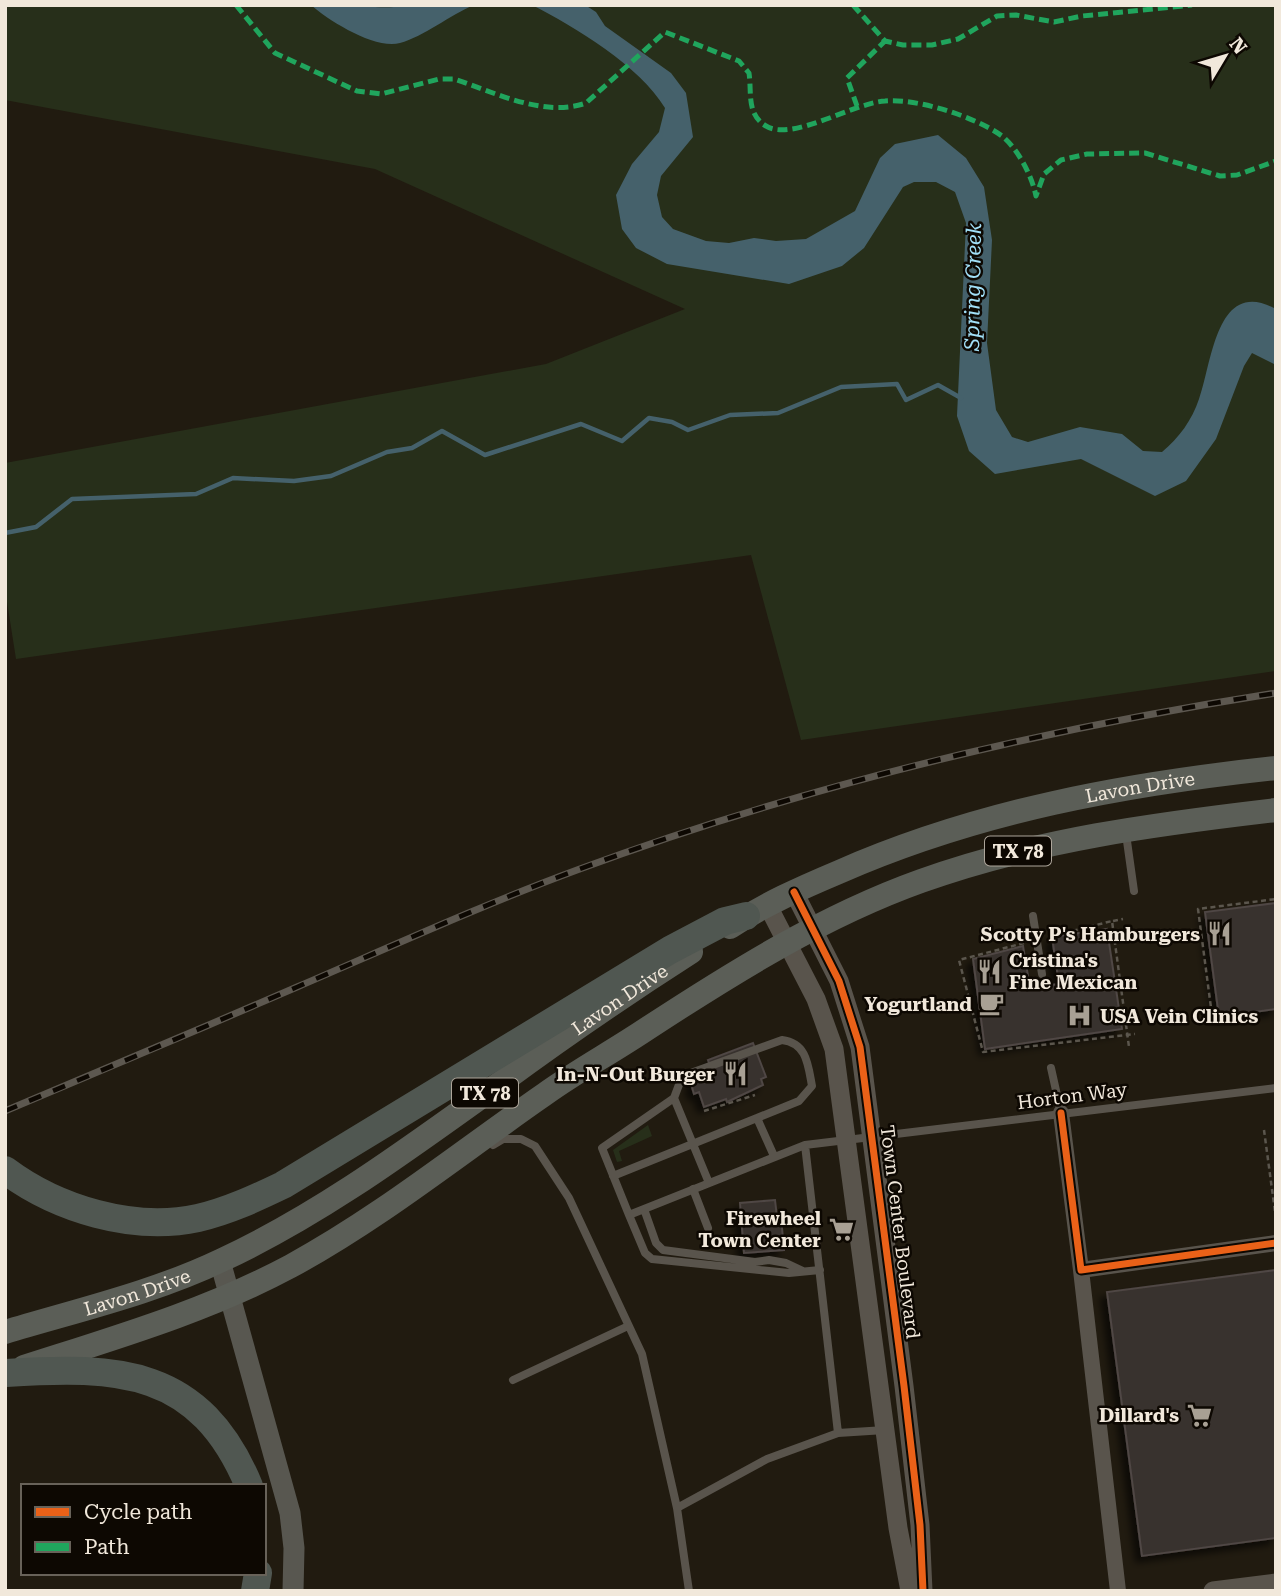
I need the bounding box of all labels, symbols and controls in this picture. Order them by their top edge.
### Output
north arrow [1190,21,1260,91]
text: N [1224,33,1252,59]
water label: Spring Creek [960,222,986,352]
street label: Lavon Drive [1083,766,1196,807]
road number: TX 78 [985,836,1051,866]
restaurant icon: Scotty P's Hamburgers [1206,920,1234,948]
place label: Scotty P's Hamburgers [981,923,1200,946]
place label: Cristina's Fine Mexican [1009,949,1138,994]
restaurant icon: Cristina's Fine Mexican [975,957,1003,985]
street label: Lavon Drive [567,959,672,1040]
cafe icon: Yogurtland [978,990,1006,1018]
place label: Yogurtland [864,993,972,1016]
hospital icon: USA Vein Clinics [1066,1002,1094,1030]
place label: USA Vein Clinics [1100,1005,1258,1028]
restaurant icon: In-N-Out Burger [721,1060,749,1088]
place label: In-N-Out Burger [556,1063,715,1086]
road number: TX 78 [452,1078,518,1108]
street label: Horton Way [1016,1078,1129,1114]
street label: Town Center Boulevard [875,1124,925,1340]
place label: Firewheel Town Center [698,1207,821,1252]
supermarket icon: Firewheel Town Center [827,1215,855,1243]
street label: Lavon Drive [81,1264,194,1320]
supermarket icon: Dillard's [1185,1401,1213,1429]
place label: Dillard's [1099,1404,1179,1427]
legend [21,1484,266,1575]
text: Cycle path [84,1500,193,1524]
text: Path [84,1535,130,1559]

